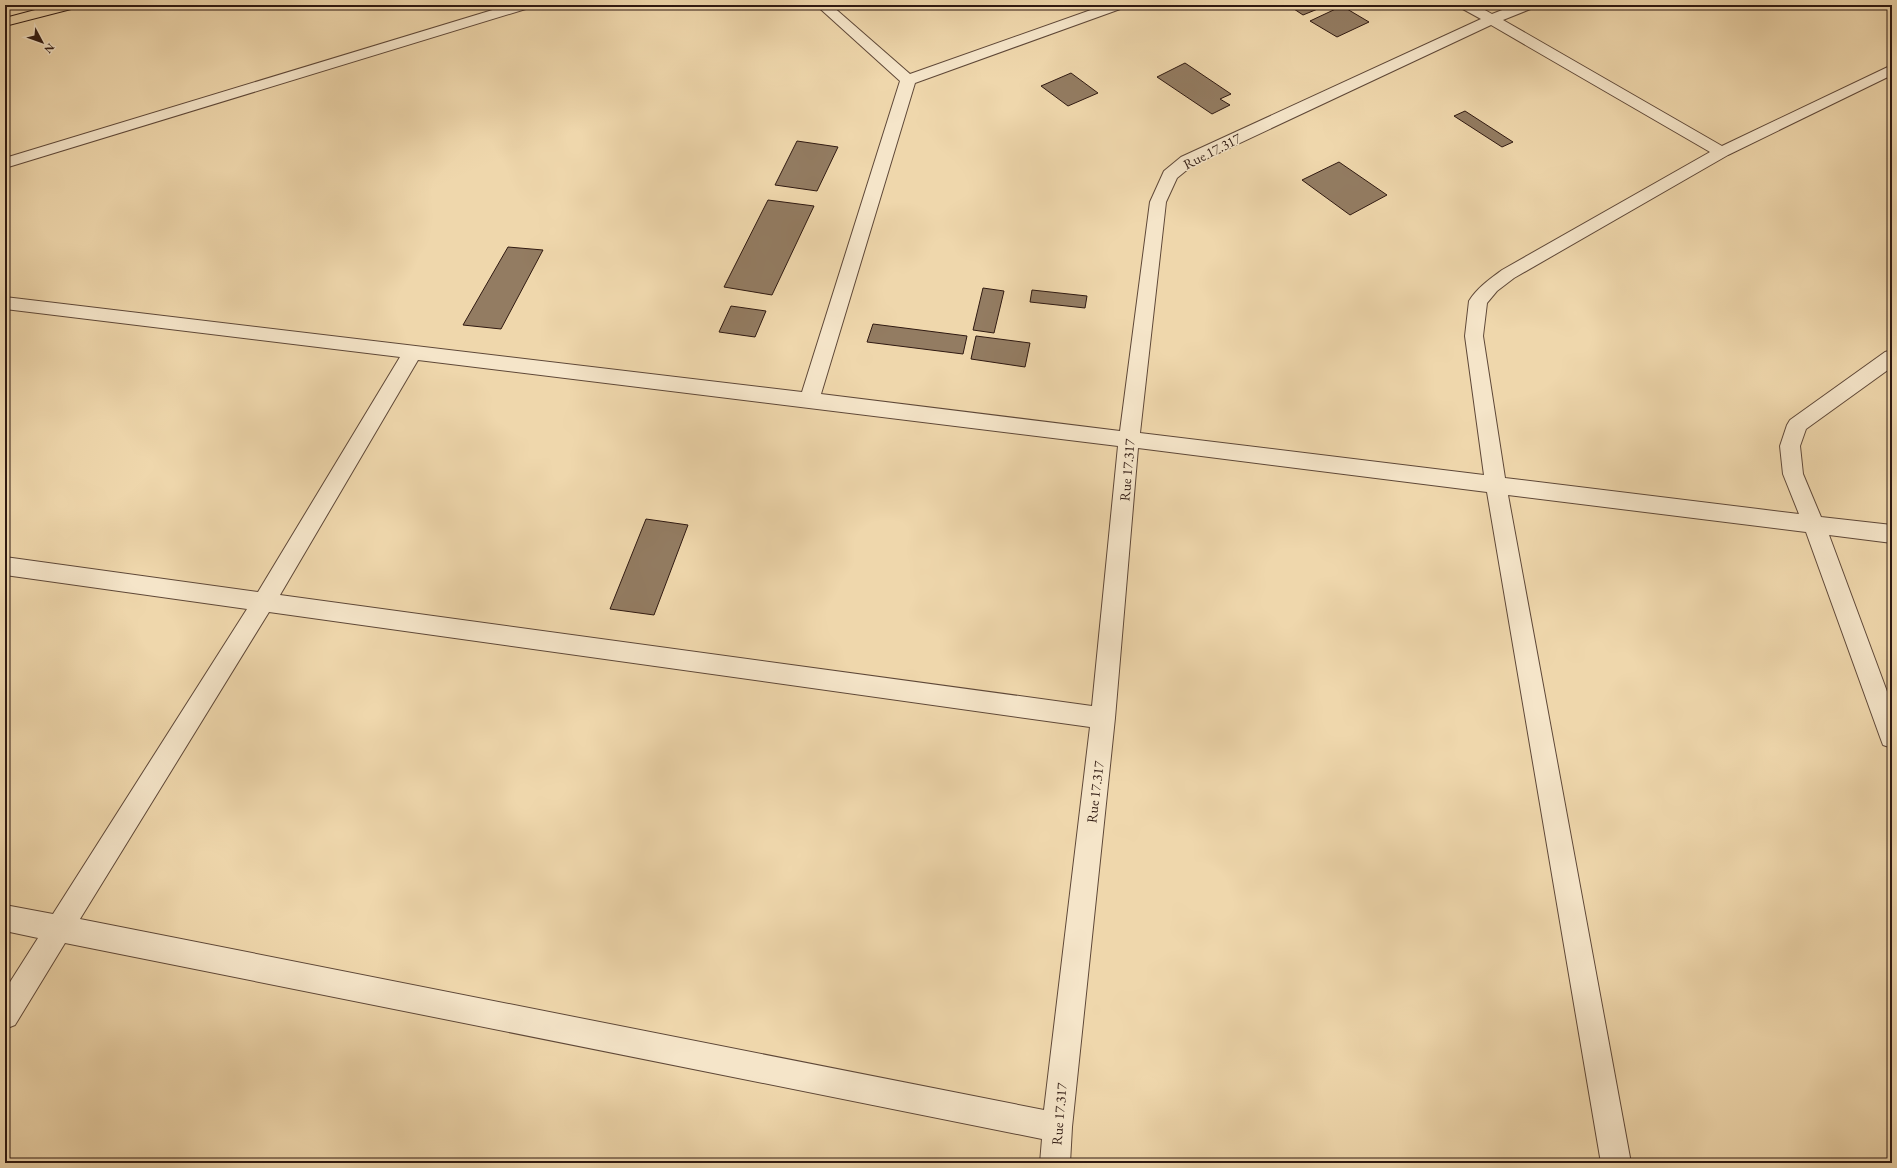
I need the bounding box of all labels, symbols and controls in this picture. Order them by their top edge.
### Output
north arrow [22,22,62,62]
text: N [41,41,58,57]
street label: Rue 17.317 [1180,129,1244,173]
street label: Rue 17.317 [1115,438,1139,502]
street label: Rue 17.317 [1082,760,1108,824]
street label: Rue 17.317 [1047,1082,1071,1146]

